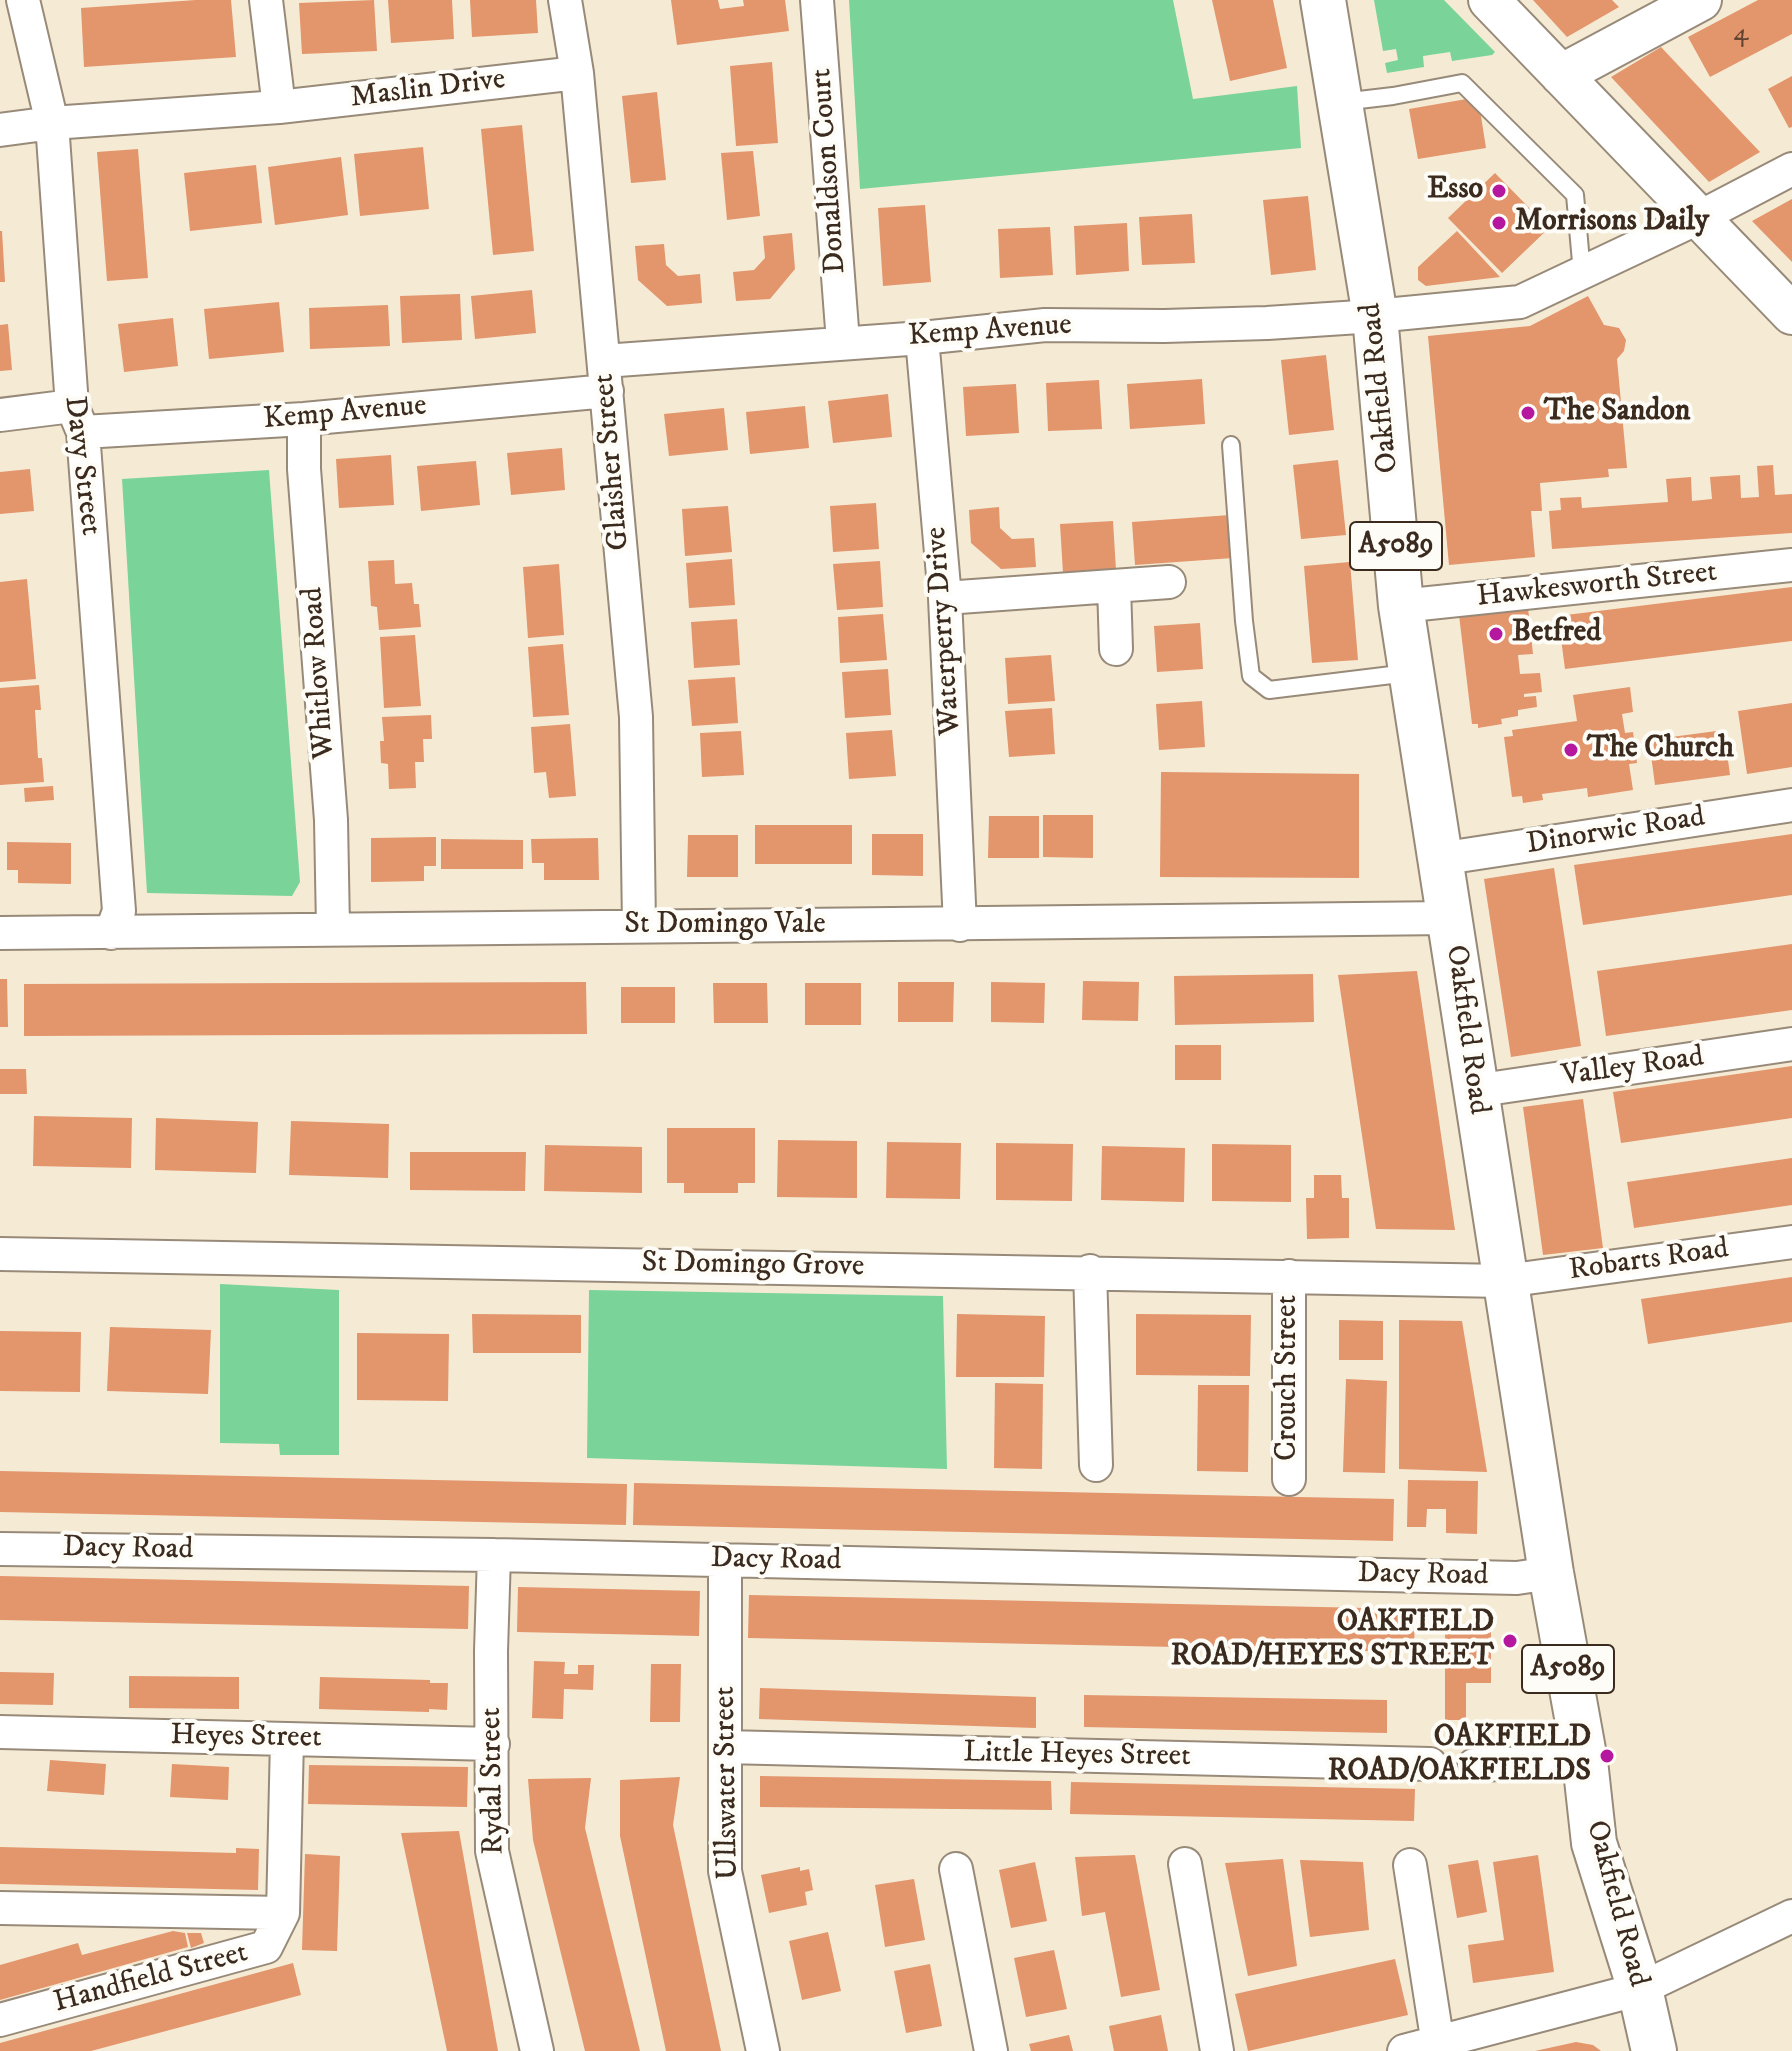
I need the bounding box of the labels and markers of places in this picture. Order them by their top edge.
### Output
place label: Esso [1427,173,1483,209]
marker: Esso [1490,182,1508,200]
place label: Morrisons Daily [1515,205,1709,241]
marker: Morrisons Daily [1490,214,1508,232]
place label: The Sandon [1544,395,1691,431]
marker: The Sandon [1519,404,1537,422]
place label: Betfred [1512,616,1601,652]
marker: Betfred [1487,625,1505,643]
place label: The Church [1587,732,1734,768]
marker: The Church [1562,741,1580,759]
place label: OAKFIELD ROAD/HEYES STREET [1171,1606,1494,1676]
marker: OAKFIELD ROAD/HEYES STREET [1501,1632,1519,1650]
place label: OAKFIELD ROAD/OAKFIELDS [1328,1721,1591,1792]
marker: OAKFIELD ROAD/OAKFIELDS [1598,1747,1616,1765]

